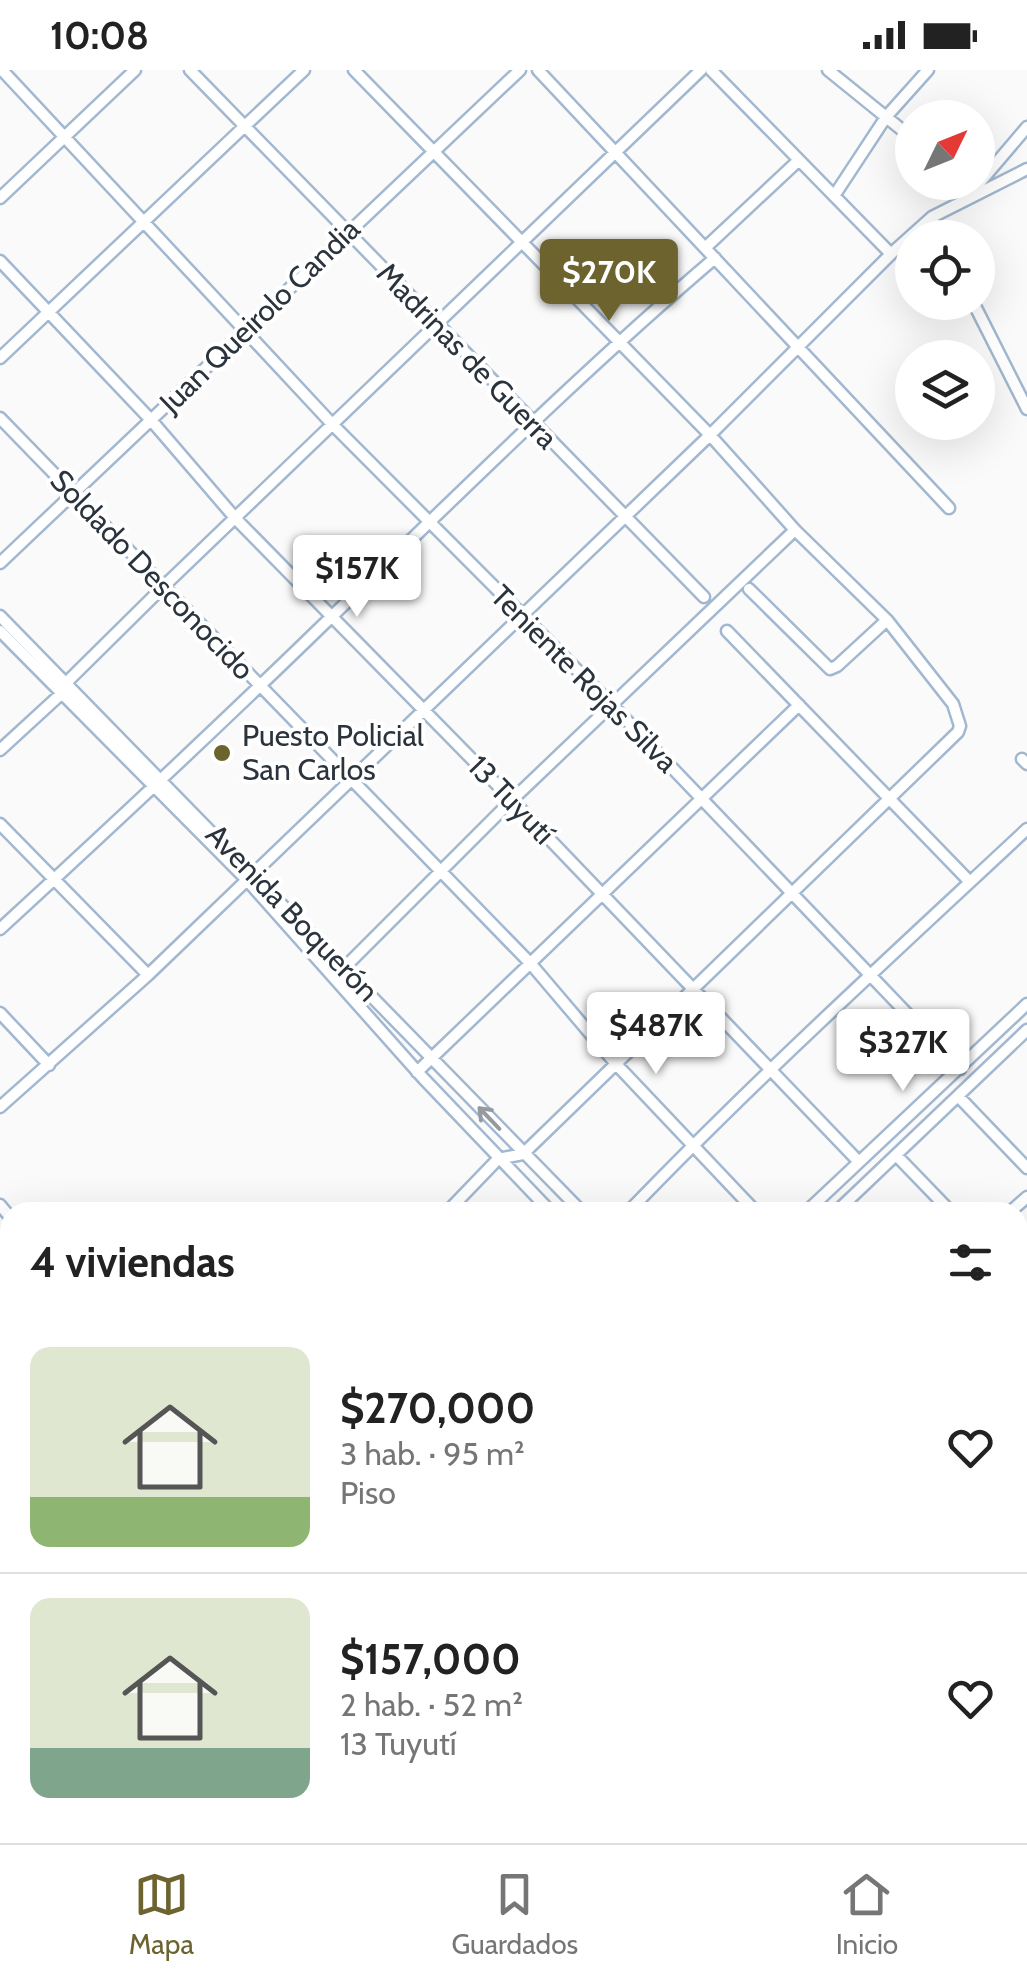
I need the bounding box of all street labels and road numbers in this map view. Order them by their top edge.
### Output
street label: Juan Queirolo Candia [151,210,368,421]
street label: Madrinas de Guerra [369,255,566,457]
street label: Soldado Desconocido [43,462,262,687]
street label: Teniente Rojas Silva [483,577,686,780]
street label: 13 Tuyutí [460,748,563,852]
street label: Avenida Boquerón [198,816,387,1009]

